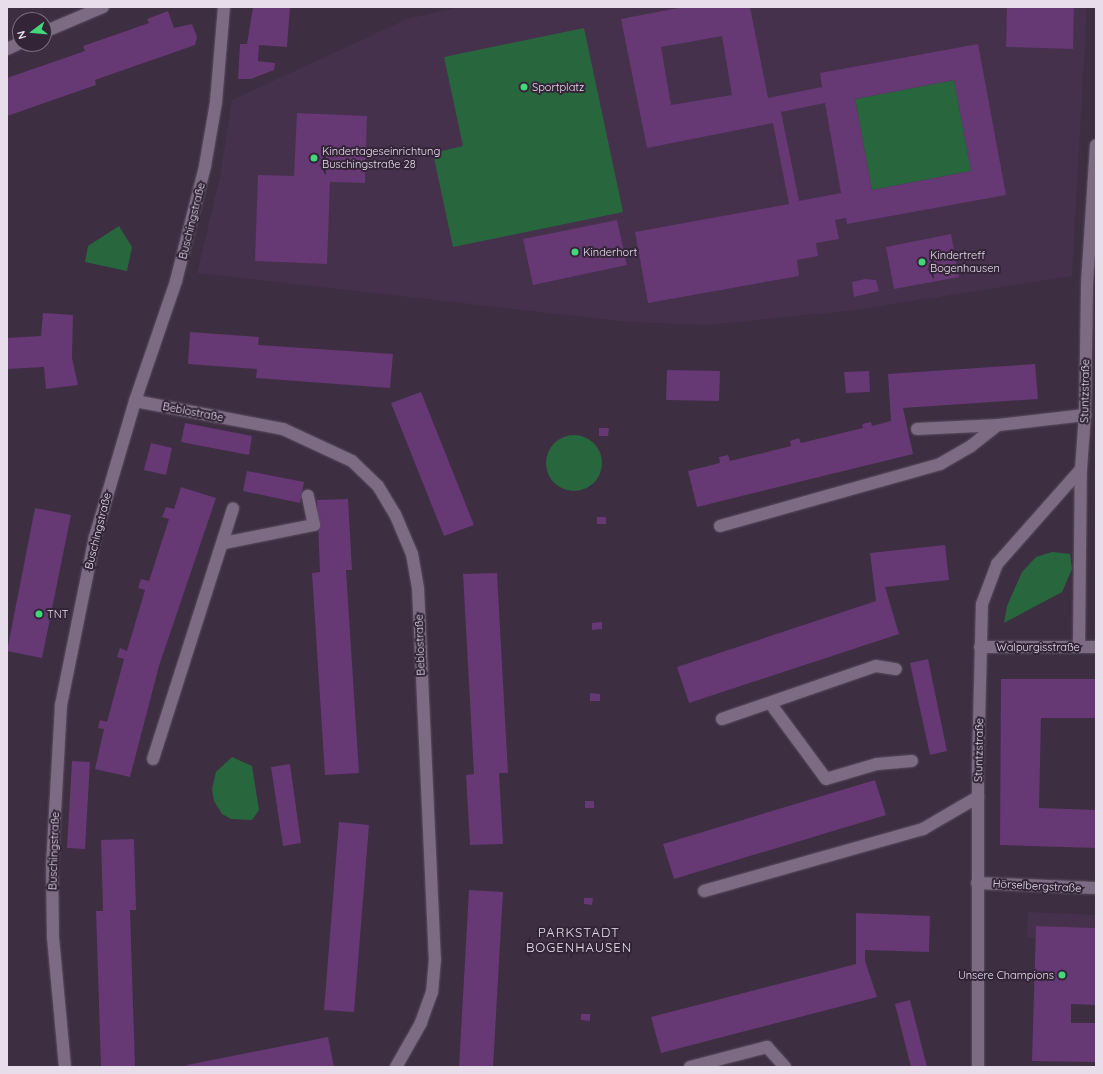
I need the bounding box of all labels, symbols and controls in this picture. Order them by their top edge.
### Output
north arrow [12,12,52,52]
text: N [14,29,29,41]
place label: Sportplatz [532,80,584,94]
marker: Sportplatz [519,82,529,92]
place label: Kindertageseinrichtung Buschingstraße 28 [322,145,440,171]
marker: Kindertageseinrichtung Buschingstraße 28 [309,153,319,163]
street label: Buschingstraße [176,181,208,261]
place label: Kinderhort [583,245,637,259]
marker: Kinderhort [570,247,580,257]
place label: Kindertreff Bogenhausen [930,249,1000,275]
marker: Kindertreff Bogenhausen [917,257,927,267]
street label: Stuntzstraße [1078,359,1092,423]
street label: Beblostraße [161,400,225,424]
street label: Buschingstraße [82,491,114,571]
place label: TNT [47,607,68,621]
marker: TNT [34,609,44,619]
street label: Beblostraße [412,614,428,676]
street label: Walpurgisstraße [996,640,1080,654]
street label: Stuntzstraße [972,718,986,782]
street label: Buschingstraße [46,812,62,890]
street label: Hörselbergstraße [992,877,1082,895]
district label: PARKSTADT BOGENHAUSEN [526,925,632,956]
place label: Unsere Champions [958,968,1054,982]
marker: Unsere Champions [1057,970,1067,980]

